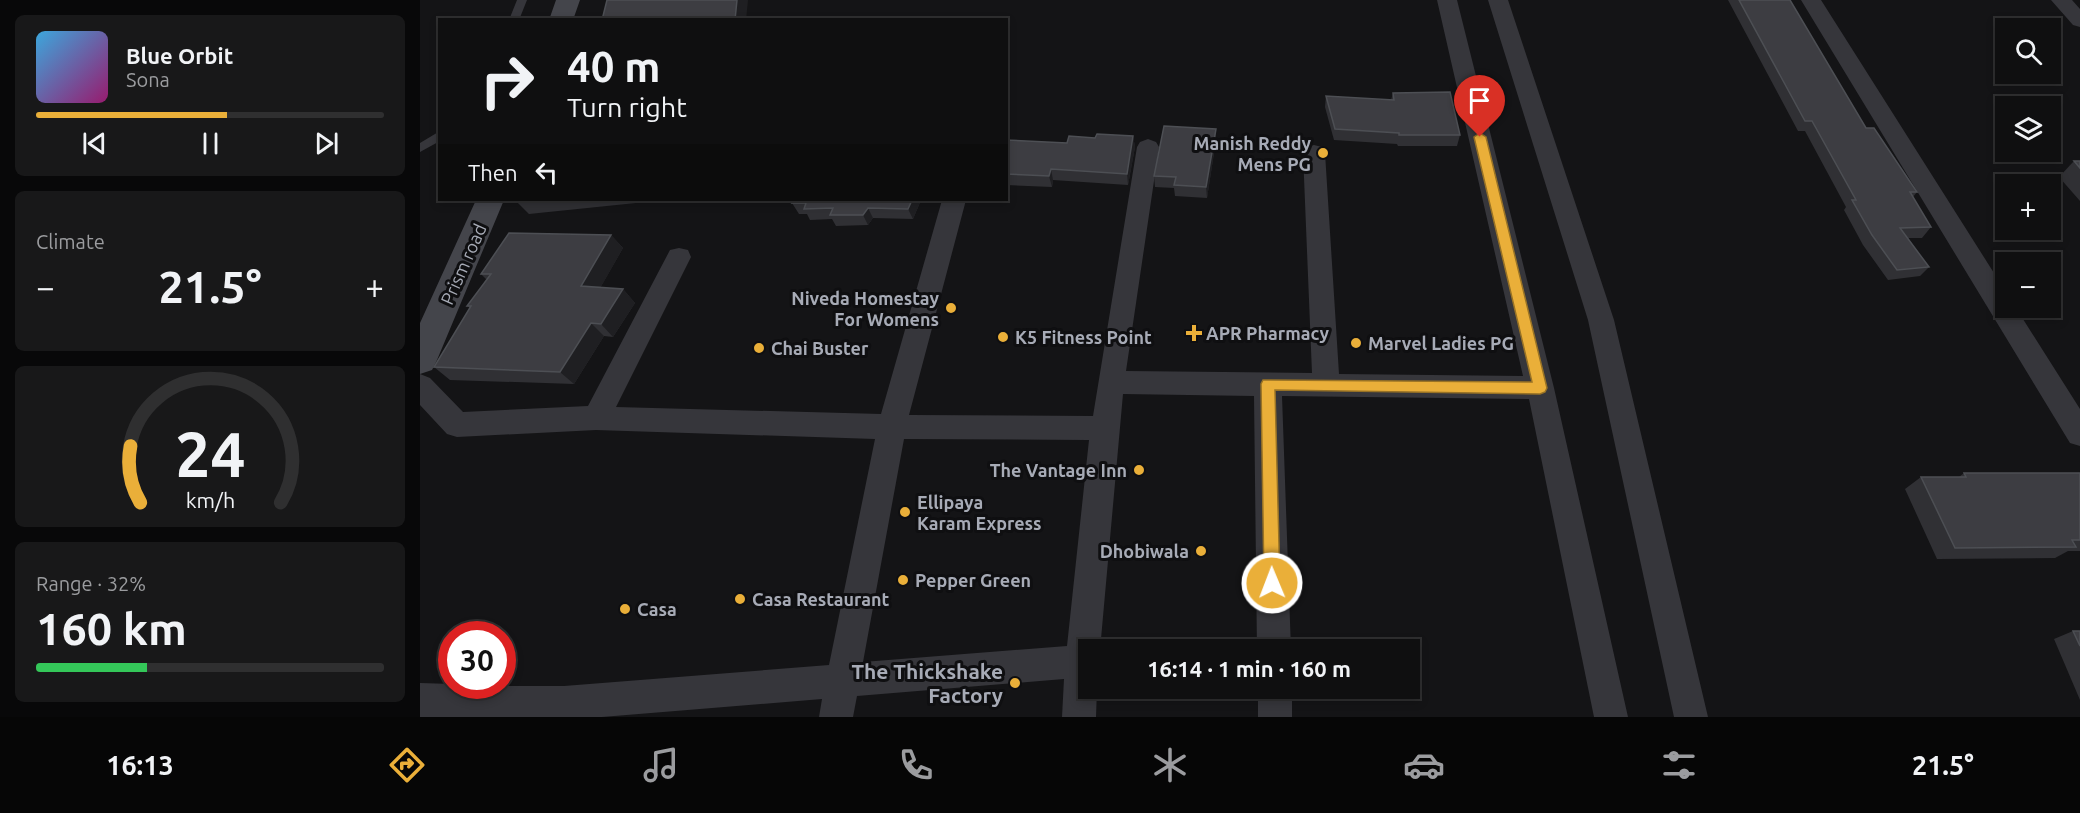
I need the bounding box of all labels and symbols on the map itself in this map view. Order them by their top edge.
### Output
pin [1454,75,1505,137]
place label: Manish Reddy Mens PG [1193,133,1311,174]
marker: Manish Reddy Mens PG [1316,146,1330,160]
street label: Prism road [436,220,490,308]
place label: Niveda Homestay For Womens [791,288,939,329]
marker: Niveda Homestay For Womens [944,301,958,315]
place label: APR Pharmacy [1206,323,1330,343]
marker: APR Pharmacy [1187,326,1201,340]
place label: K5 Fitness Point [1015,327,1152,347]
marker: K5 Fitness Point [996,330,1010,344]
place label: Marvel Ladies PG [1368,333,1514,353]
marker: Marvel Ladies PG [1349,336,1363,350]
place label: Chai Buster [771,338,869,358]
marker: Chai Buster [752,341,766,355]
place label: The Vantage Inn [990,460,1127,480]
marker: The Vantage Inn [1132,463,1146,477]
place label: Ellipaya Karam Express [917,492,1042,533]
marker: Ellipaya Karam Express [898,505,912,519]
place label: Dhobiwala [1100,541,1189,561]
marker: Dhobiwala [1194,544,1208,558]
position arrow [1240,551,1304,615]
place label: Pepper Green [915,570,1031,590]
marker: Pepper Green [896,573,910,587]
place label: Casa Restaurant [752,589,890,609]
marker: Casa Restaurant [733,592,747,606]
place label: Casa [637,599,677,619]
marker: Casa [618,602,632,616]
speed limit sign: 30 [438,621,516,699]
place label: The Thickshake Factory [851,659,1003,707]
marker: The Thickshake Factory [1008,676,1022,690]

